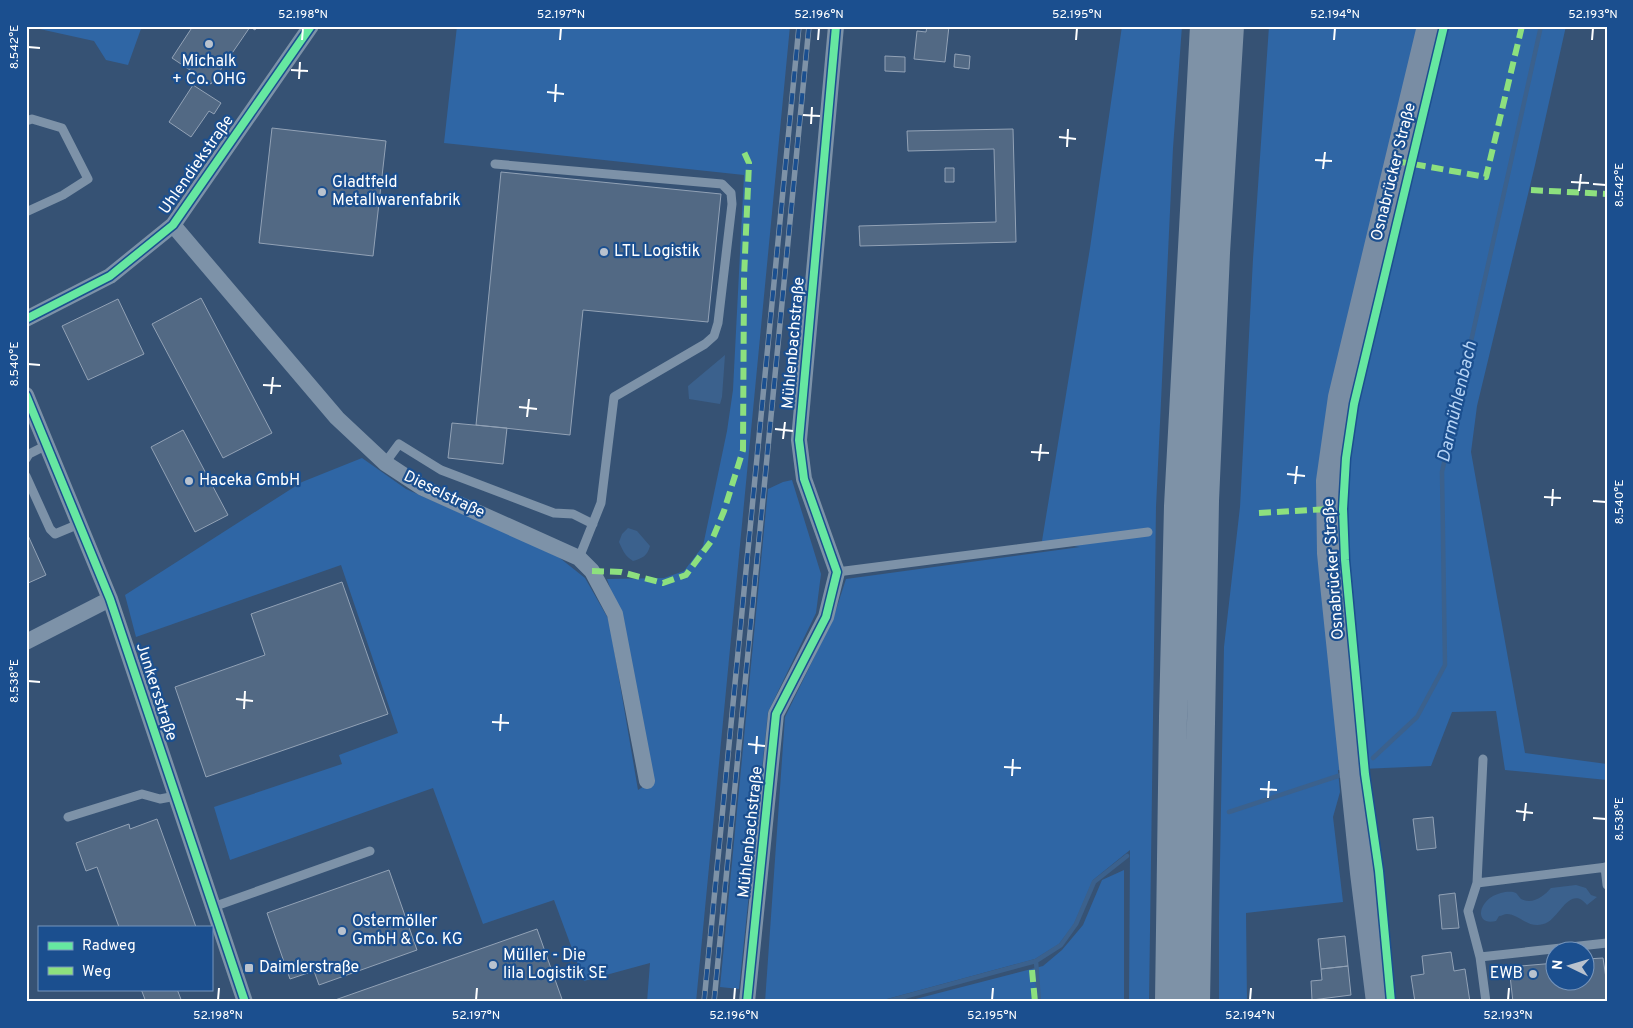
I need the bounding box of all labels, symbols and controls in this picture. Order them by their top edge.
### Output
text: 52.198°N [278,7,328,23]
text: 52.197°N [537,7,585,23]
text: 52.196°N [794,7,844,23]
text: 52.195°N [1052,7,1102,23]
text: 52.194°N [1310,7,1360,23]
text: 52.193°N [1568,7,1618,23]
text: 8.542°E [7,25,23,69]
marker: Michalk + Co. OHG [203,38,215,50]
place label: Michalk + Co. OHG [172,52,246,90]
street label: Osnabrücker Straße [1367,101,1421,243]
street label: Uhlendiekstraße [155,112,239,218]
text: 8.542°E [1612,163,1628,207]
place label: Gladtfeld Metallwarenfabrik [332,173,461,211]
marker: Gladtfeld Metallwarenfabrik [316,186,328,198]
place label: LTL Logistik [614,242,700,262]
marker: LTL Logistik [598,246,610,258]
street label: Mühlenbachstraße [778,276,810,410]
water label: Darmühlenbach [1433,339,1483,465]
text: 8.540°E [7,342,23,386]
street label: Dieselstraße [400,467,488,523]
place label: Haceka GmbH [199,471,300,491]
marker: Haceka GmbH [183,475,195,487]
text: 8.540°E [1612,480,1628,524]
street label: Osnabrücker Straße [1319,498,1349,640]
street label: Junkersstraße [131,641,181,743]
text: 8.538°E [7,659,23,703]
street label: Mühlenbachstraße [734,765,768,899]
text: 8.538°E [1612,797,1628,841]
place label: Ostermöller GmbH & Co. KG [352,912,463,950]
marker: Ostermöller GmbH & Co. KG [336,925,348,937]
legend [38,926,212,990]
text: Radweg [82,937,136,956]
north arrow [1546,940,1596,990]
place label: Müller - Die lila Logistik SE [503,946,607,984]
place label: Daimlerstraße [259,958,359,978]
marker: Müller - Die lila Logistik SE [487,959,499,971]
text: N [1550,959,1567,971]
marker: Daimlerstraße [243,962,255,974]
text: Weg [82,963,111,982]
place label: EWB [1490,964,1523,984]
marker: EWB [1527,968,1539,980]
text: 52.198°N [193,1008,243,1024]
text: 52.197°N [452,1008,500,1024]
text: 52.196°N [709,1008,759,1024]
text: 52.195°N [967,1008,1017,1024]
text: 52.194°N [1225,1008,1275,1024]
text: 52.193°N [1483,1008,1533,1024]

